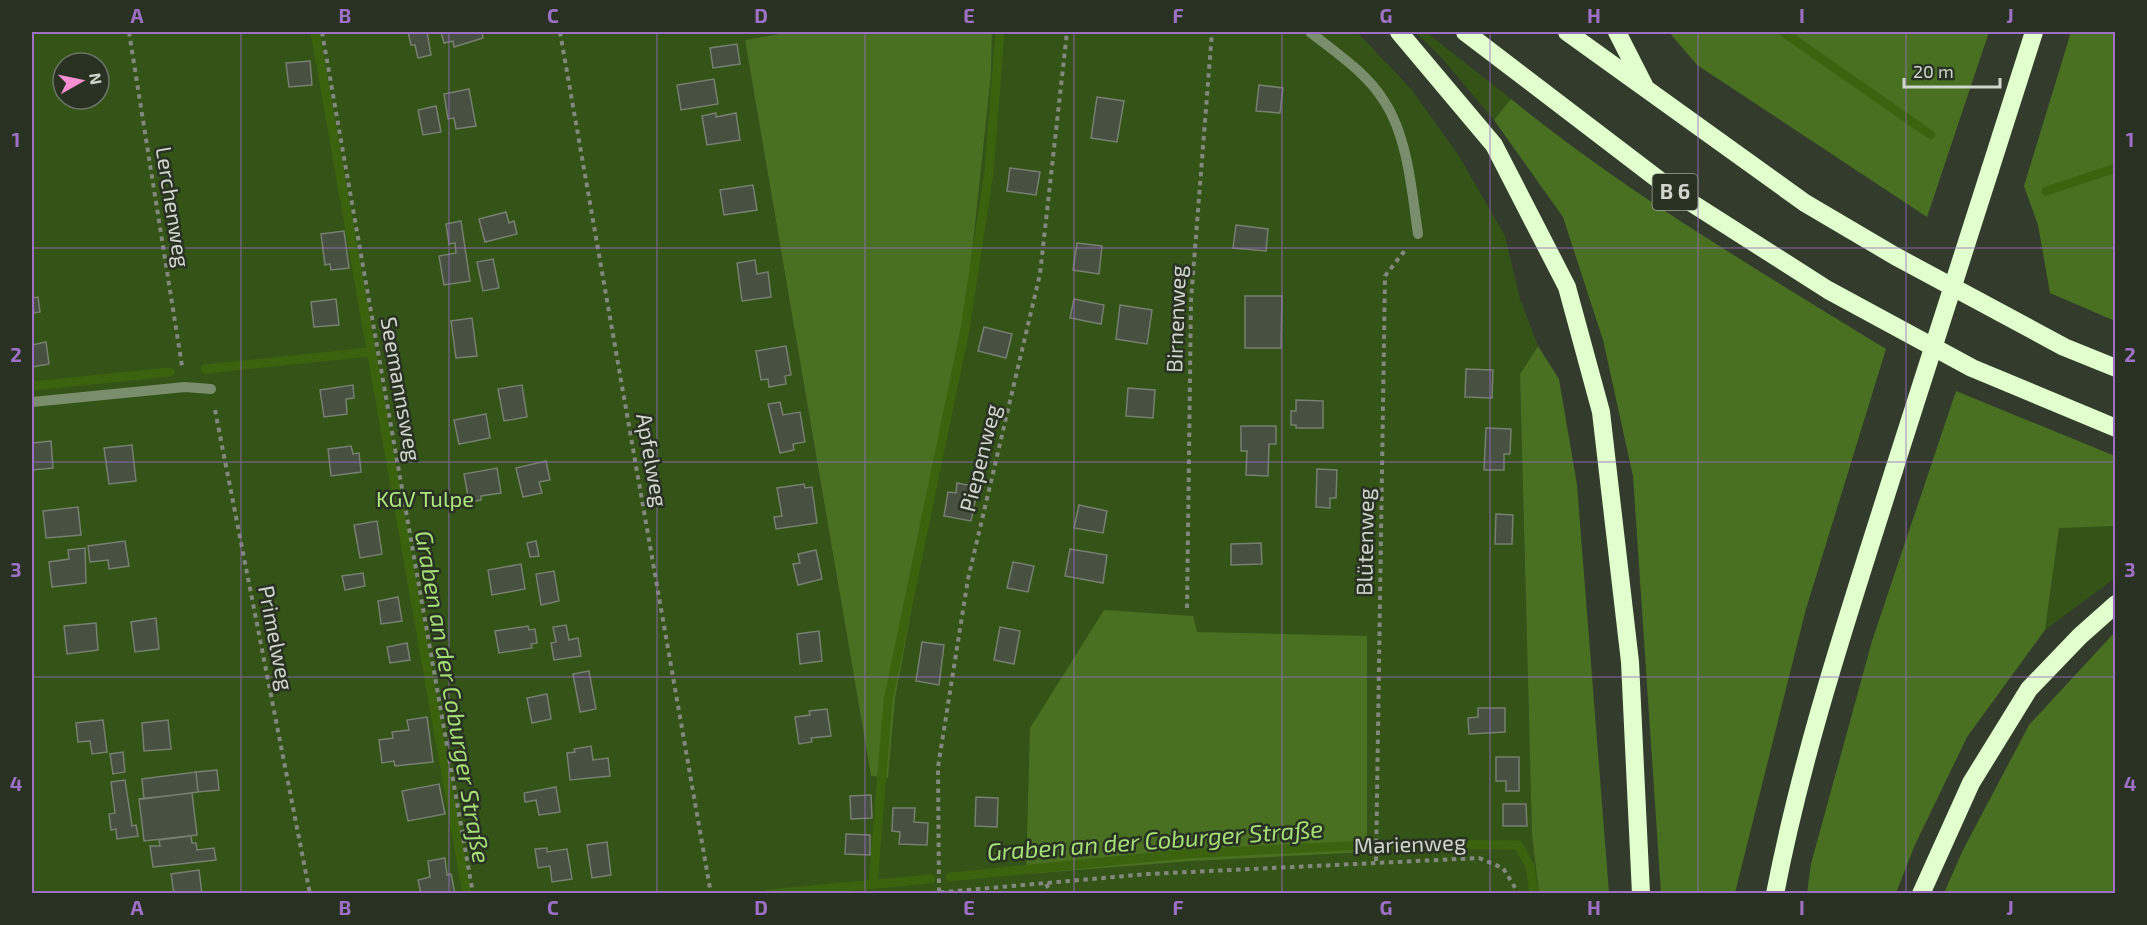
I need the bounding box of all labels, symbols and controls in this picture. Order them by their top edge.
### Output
text: A [130,3,144,27]
text: B [339,3,351,27]
text: C [547,3,559,27]
text: D [754,3,768,27]
text: E [963,3,975,27]
text: F [1172,3,1184,27]
text: G [1380,3,1392,27]
text: H [1587,3,1601,27]
text: I [1799,3,1805,27]
text: J [2006,3,2014,27]
north arrow [51,51,111,111]
scale bar [1904,51,2000,89]
text: 20 m [1913,60,1954,82]
text: N [86,71,107,86]
text: 1 [12,127,20,151]
text: 1 [2126,127,2134,151]
street label: Lerchenweg [152,145,196,269]
road number: B 6 [1652,174,1698,210]
street label: Birnenweg [1160,265,1190,373]
street label: Seemannsweg [376,315,427,463]
text: 2 [10,342,22,366]
text: 2 [2124,342,2136,366]
street label: Piepenweg [953,401,1005,514]
street label: Apfelweg [632,411,674,509]
park label: KGV Tulpe [376,485,474,511]
street label: Blütenweg [1350,488,1378,596]
water label: Graben an der Coburger Straße [410,528,497,865]
text: 3 [10,557,22,581]
text: 3 [2124,557,2136,581]
street label: Primelweg [254,583,300,693]
text: 4 [10,771,23,795]
text: 4 [2124,771,2137,795]
water label: Graben an der Coburger Straße [986,813,1324,866]
street label: Marienweg [1353,828,1467,858]
text: A [130,895,144,919]
text: B [339,895,351,919]
text: C [547,895,559,919]
text: D [754,895,768,919]
text: E [963,895,975,919]
text: F [1172,895,1184,919]
text: G [1380,895,1392,919]
text: H [1587,895,1601,919]
text: I [1799,895,1805,919]
text: J [2006,895,2014,919]

